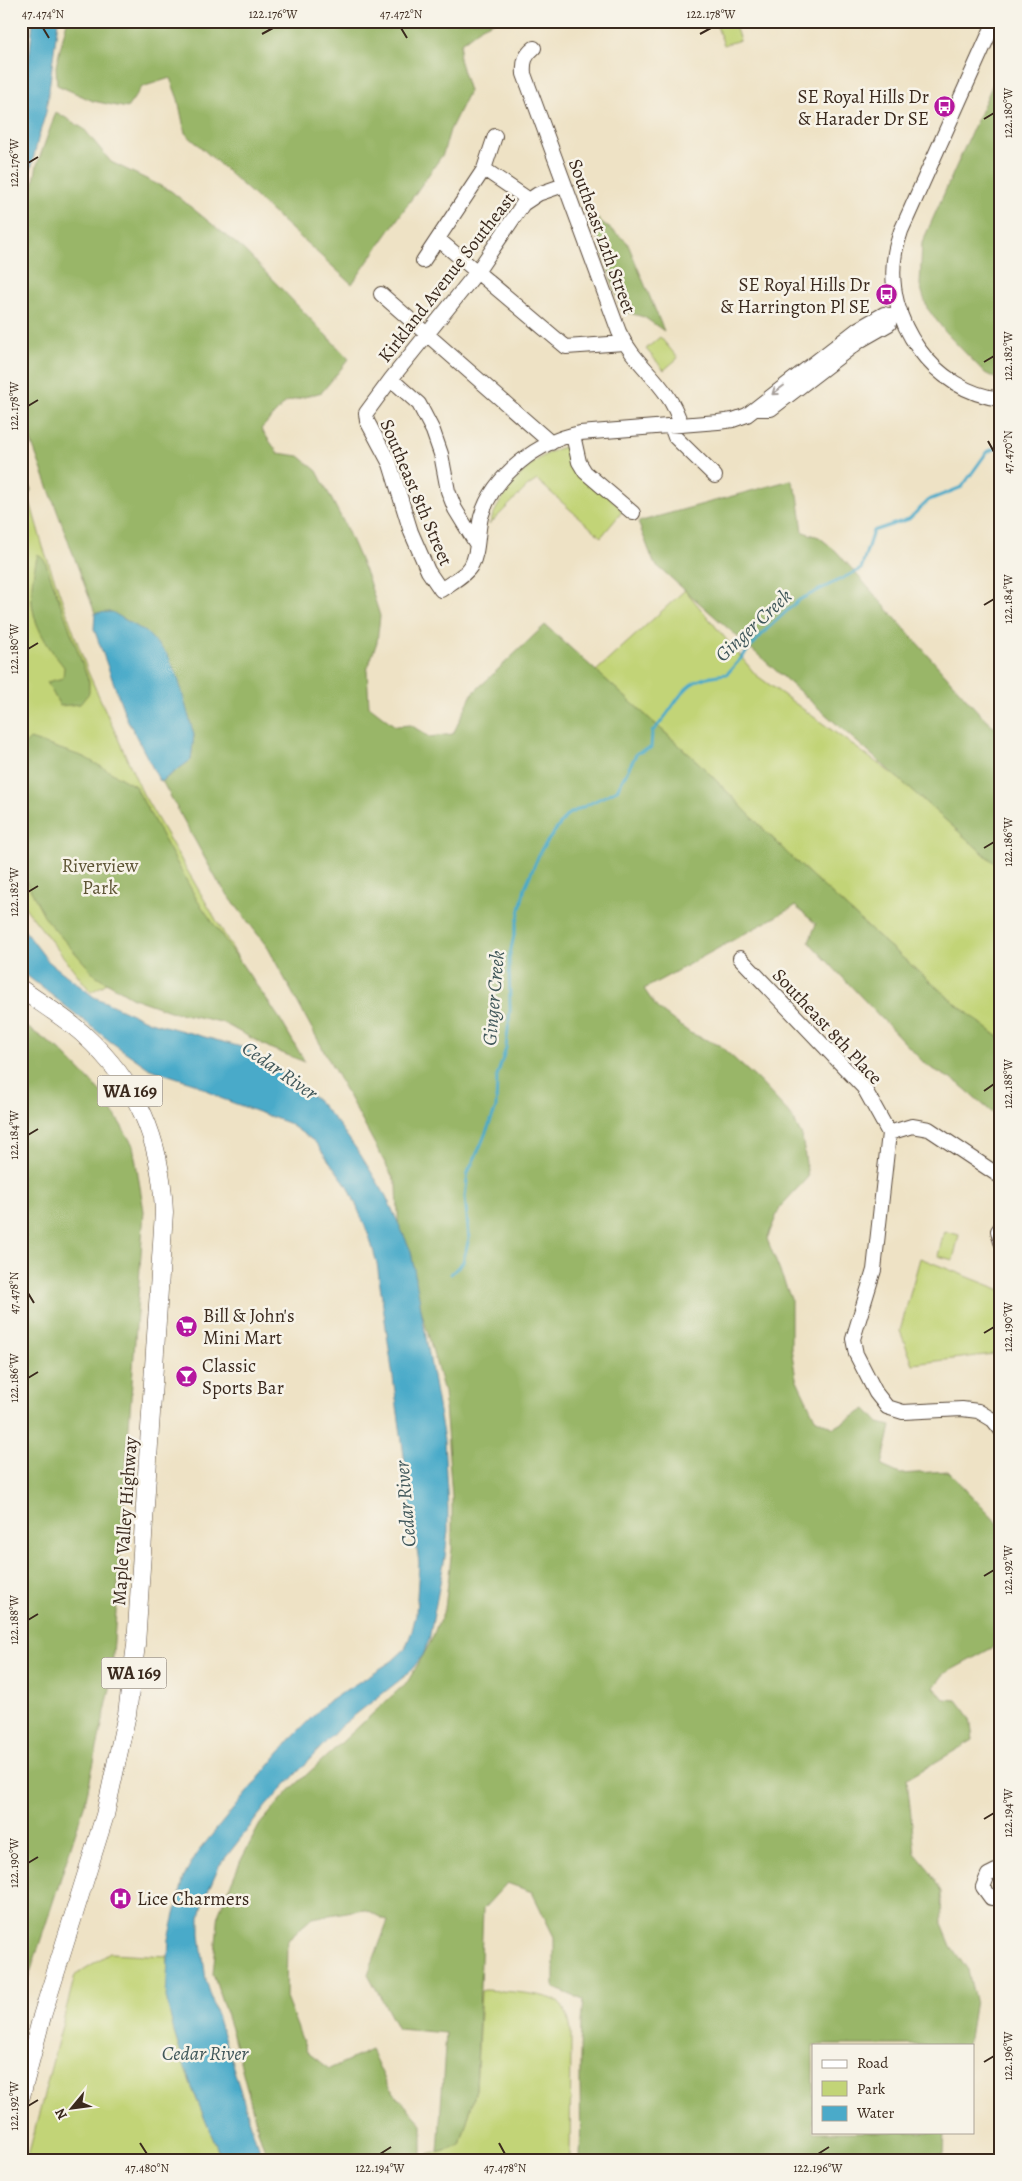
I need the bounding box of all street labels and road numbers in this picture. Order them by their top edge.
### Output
street label: Southeast 12th Street [562,155,642,318]
street label: Kirkland Avenue Southeast [372,187,521,368]
street label: Southeast 8th Street [373,415,459,570]
street label: Southeast 8th Place [766,963,888,1091]
road number: WA 169 [98,1076,162,1106]
street label: Maple Valley Highway [106,1435,144,1607]
road number: WA 169 [102,1658,166,1689]

